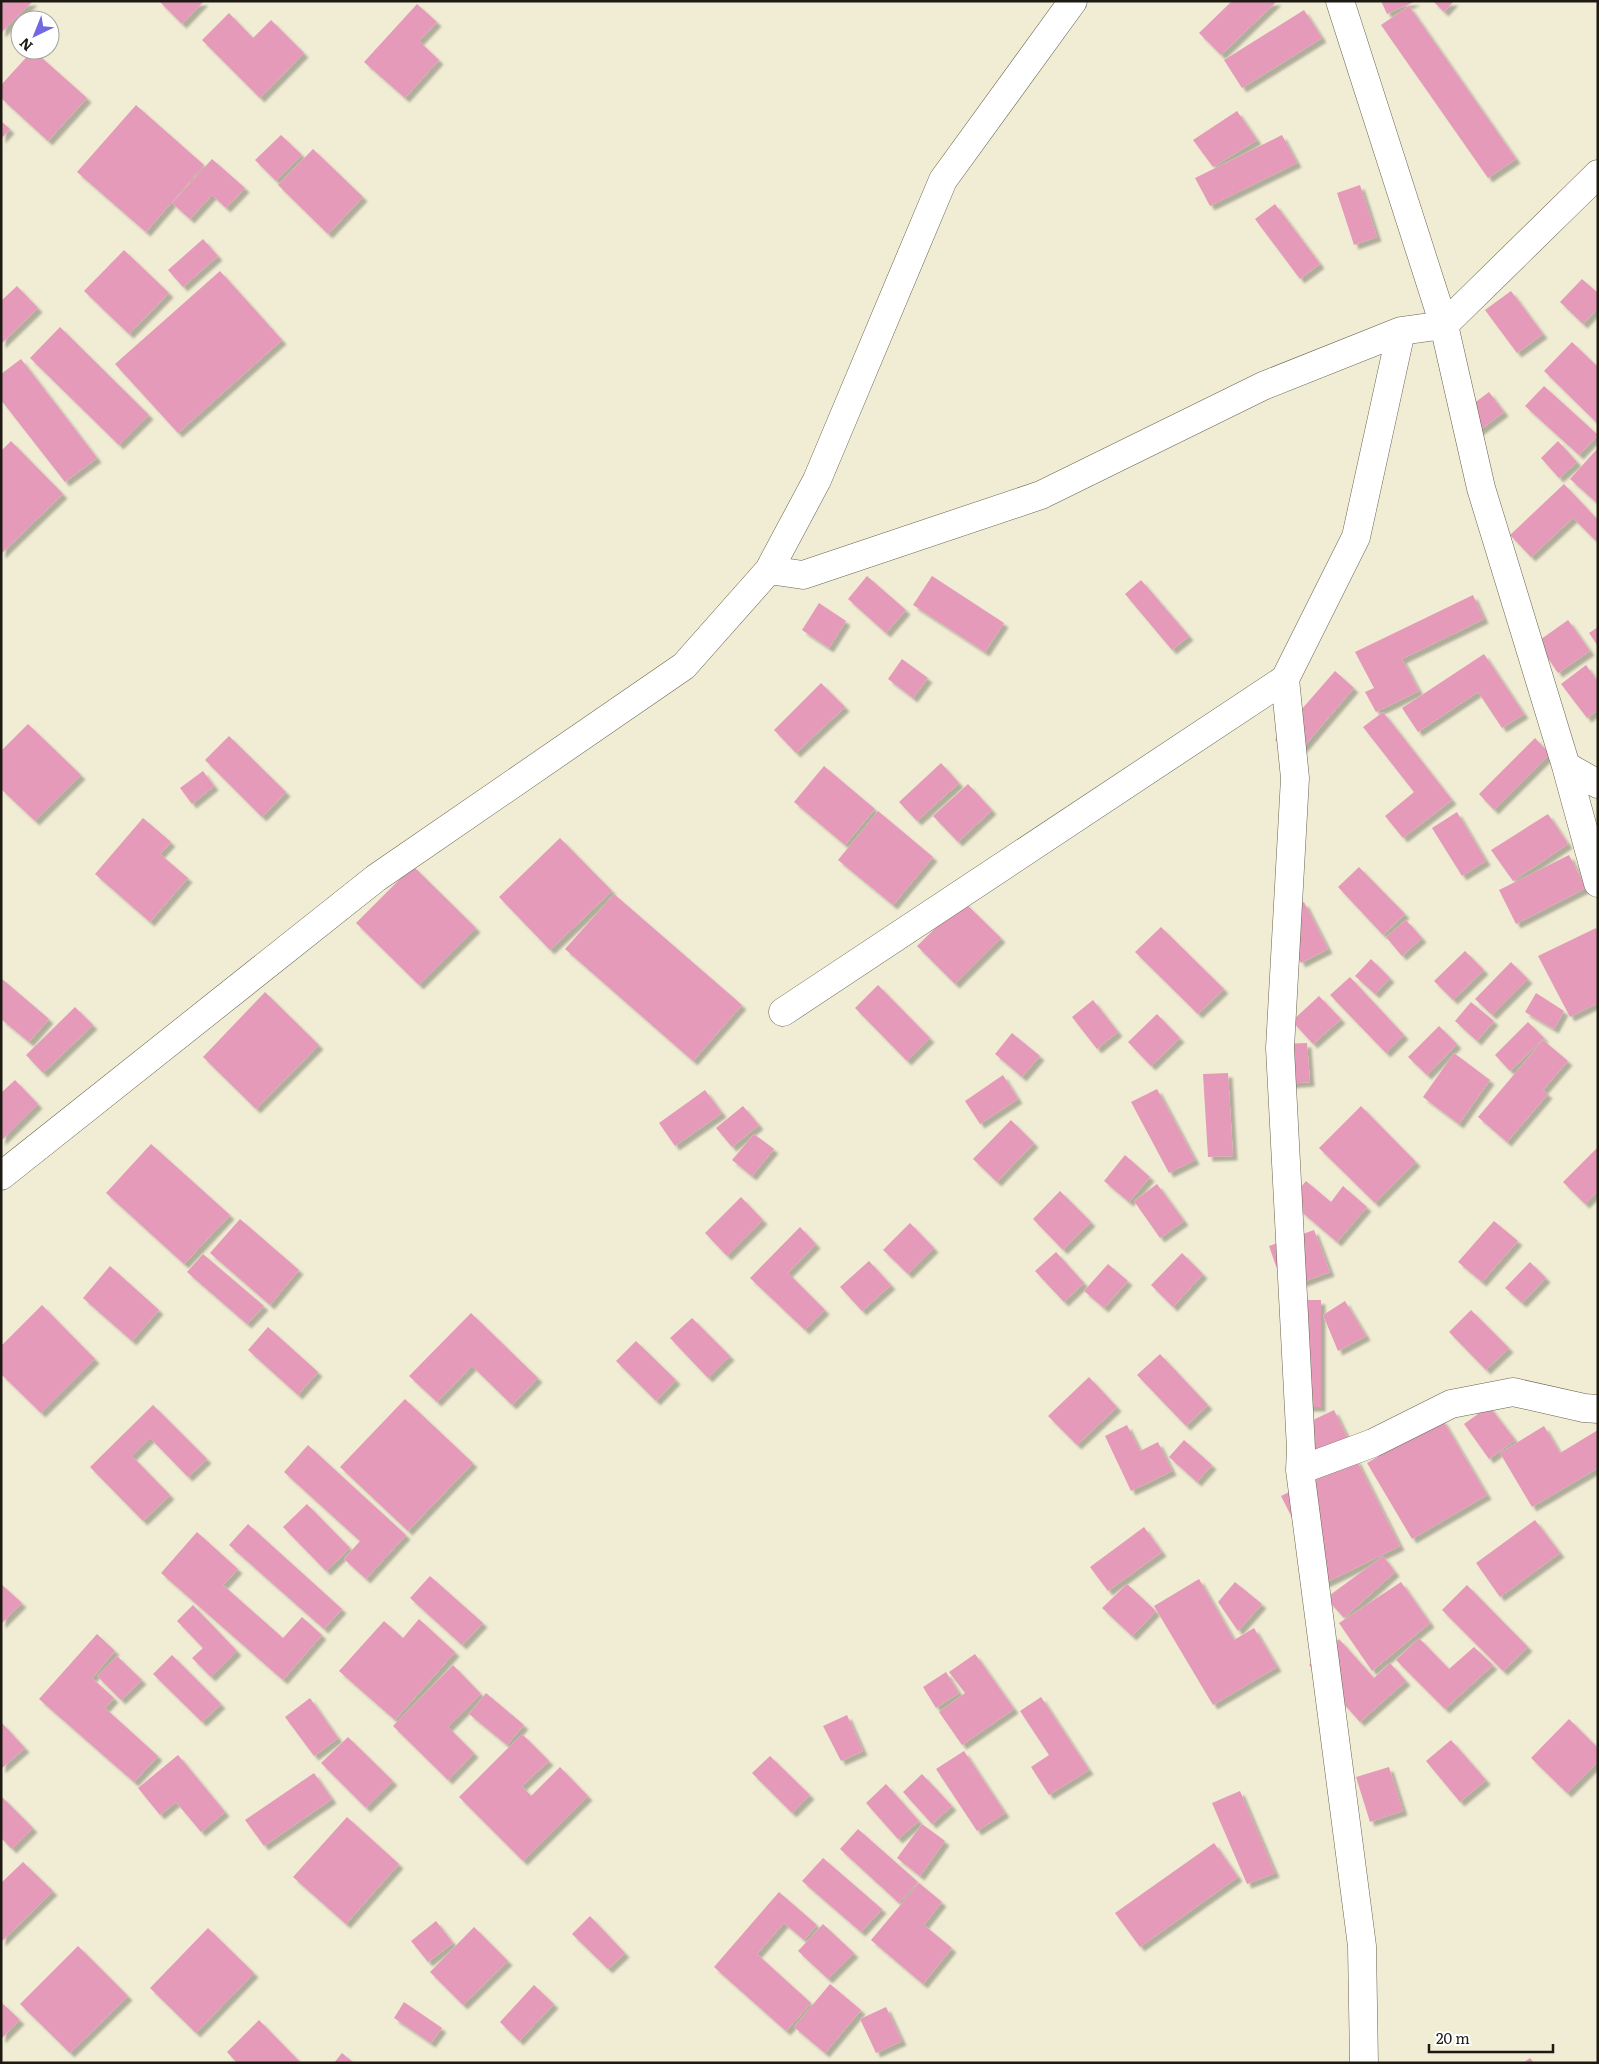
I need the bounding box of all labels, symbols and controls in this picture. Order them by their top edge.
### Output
north arrow [10,10,60,60]
text: N [14,34,37,57]
scale bar [1429,2022,1553,2054]
text: 20 m [1436,2026,1470,2049]

